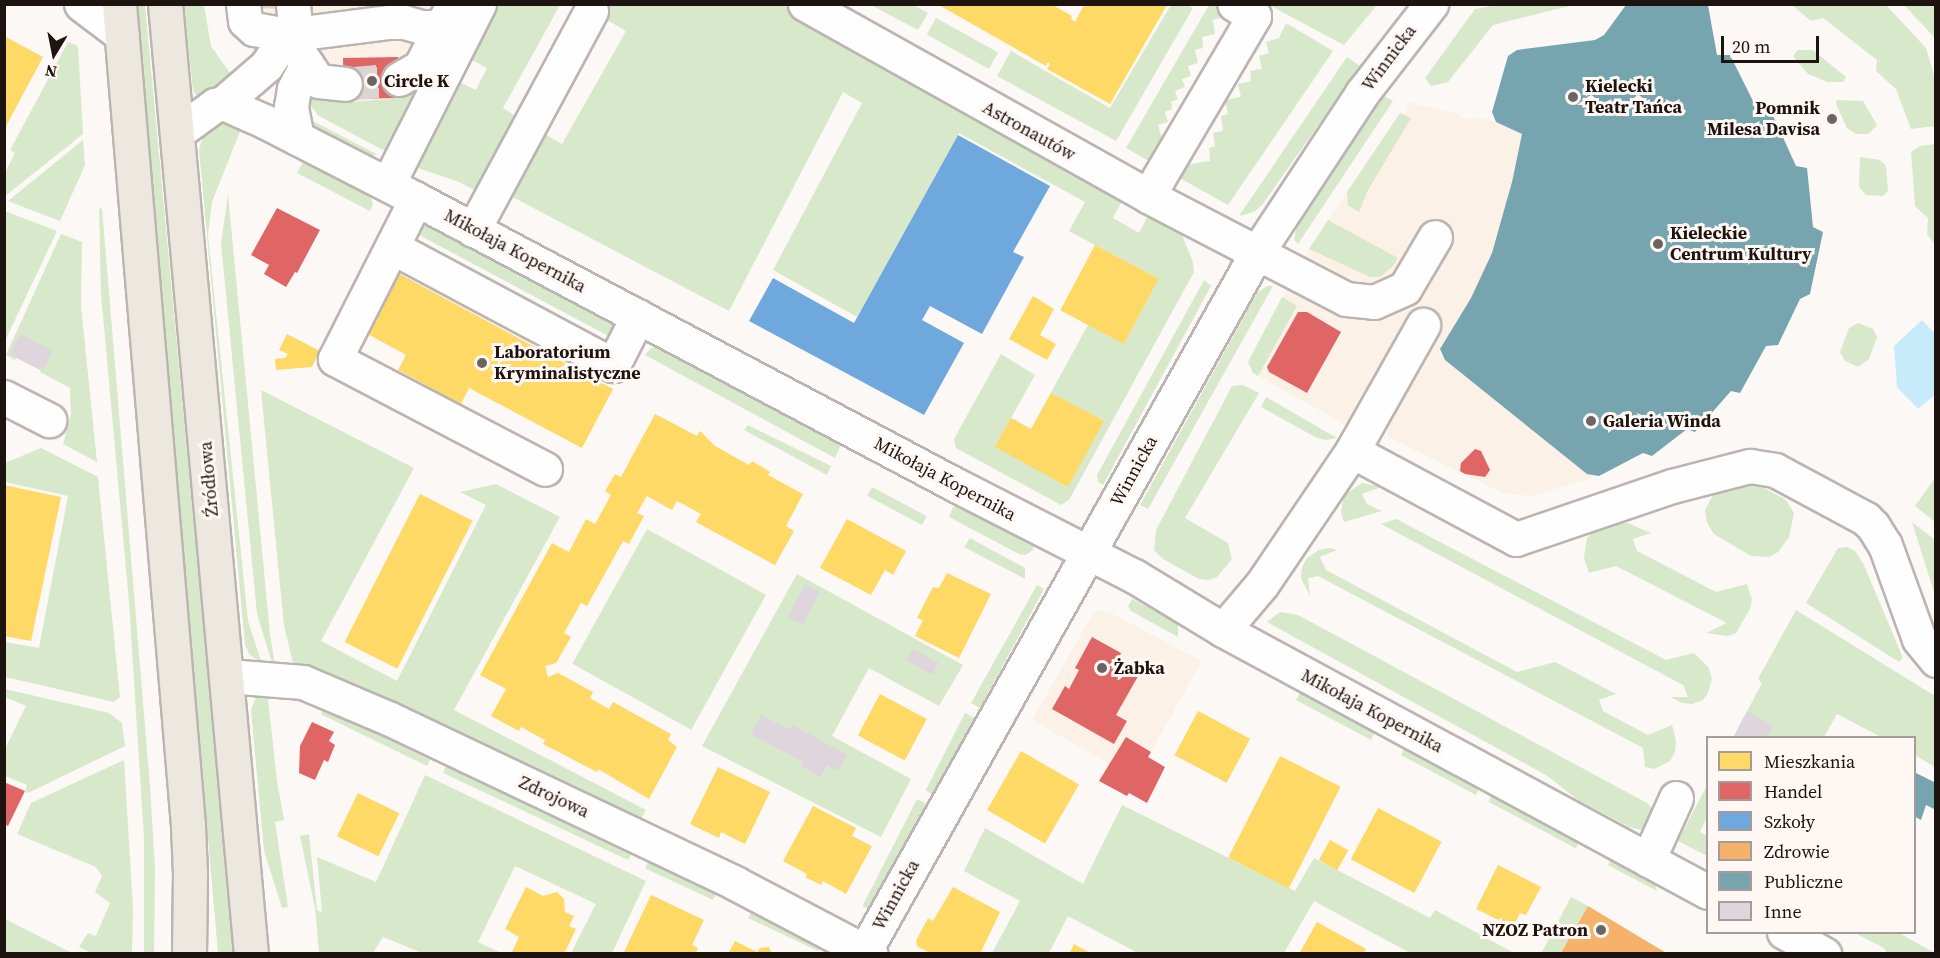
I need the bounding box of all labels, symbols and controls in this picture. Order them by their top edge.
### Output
street label: Winnicka [1357,21,1421,95]
north arrow [24,24,84,84]
scale bar [1724,24,1822,62]
text: 20 m [1732,34,1770,59]
text: N [43,60,59,84]
place label: Circle K [384,70,449,92]
marker: Circle K [365,74,379,88]
place label: Kielecki Teatr Tańca [1585,76,1682,118]
marker: Kielecki Teatr Tańca [1566,90,1580,104]
street label: Astronautów [979,97,1079,165]
place label: Pomnik Milesa Davisa [1707,98,1820,140]
marker: Pomnik Milesa Davisa [1825,112,1839,126]
street label: Mikołaja Kopernika [440,205,590,297]
place label: Kieleckie Centrum Kultury [1670,223,1812,266]
marker: Kieleckie Centrum Kultury [1651,237,1665,251]
place label: Laboratorium Kryminalistyczne [494,342,641,385]
marker: Laboratorium Kryminalistyczne [475,356,489,370]
place label: Galeria Winda [1603,410,1721,432]
marker: Galeria Winda [1584,414,1598,428]
street label: Winnicka [1106,432,1162,510]
street label: Mikołaja Kopernika [870,433,1020,525]
street label: Źródłowa [195,441,223,517]
place label: Żabka [1114,657,1165,679]
marker: Żabka [1095,661,1109,675]
street label: Mikołaja Kopernika [1297,665,1447,757]
legend [1706,736,1916,934]
text: Mieszkania [1764,749,1855,774]
street label: Zdrojowa [515,771,593,823]
text: Handel [1764,779,1822,804]
text: Szkoły [1764,809,1815,834]
text: Zdrowie [1764,839,1830,864]
street label: Winnicka [868,856,924,934]
text: Publiczne [1764,869,1843,894]
text: Inne [1764,899,1802,924]
place label: NZOZ Patron [1482,919,1588,941]
marker: NZOZ Patron [1592,921,1610,939]

